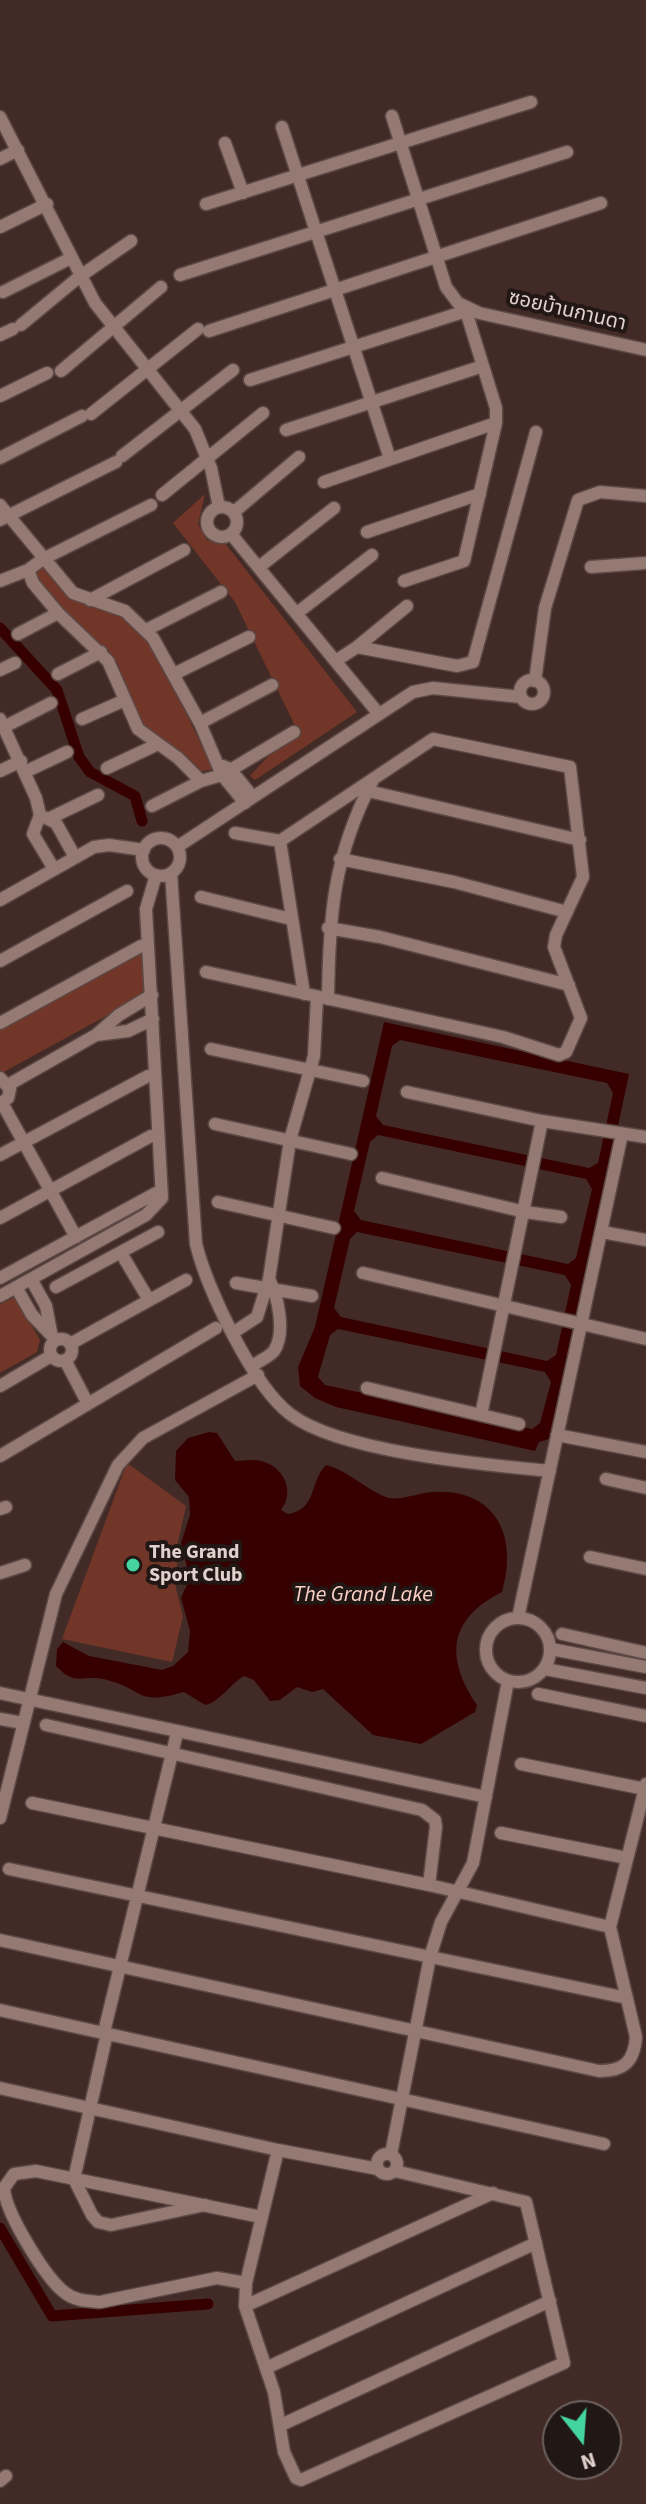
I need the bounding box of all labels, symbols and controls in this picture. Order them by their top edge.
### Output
street label: ซอยบ้านกานดา [506,287,628,337]
place label: The Grand Sport Club [149,1542,242,1589]
marker: The Grand Sport Club [124,1556,142,1574]
water label: The Grand Lake [293,1583,433,1609]
north arrow [542,2400,622,2480]
text: N [577,2444,600,2478]

